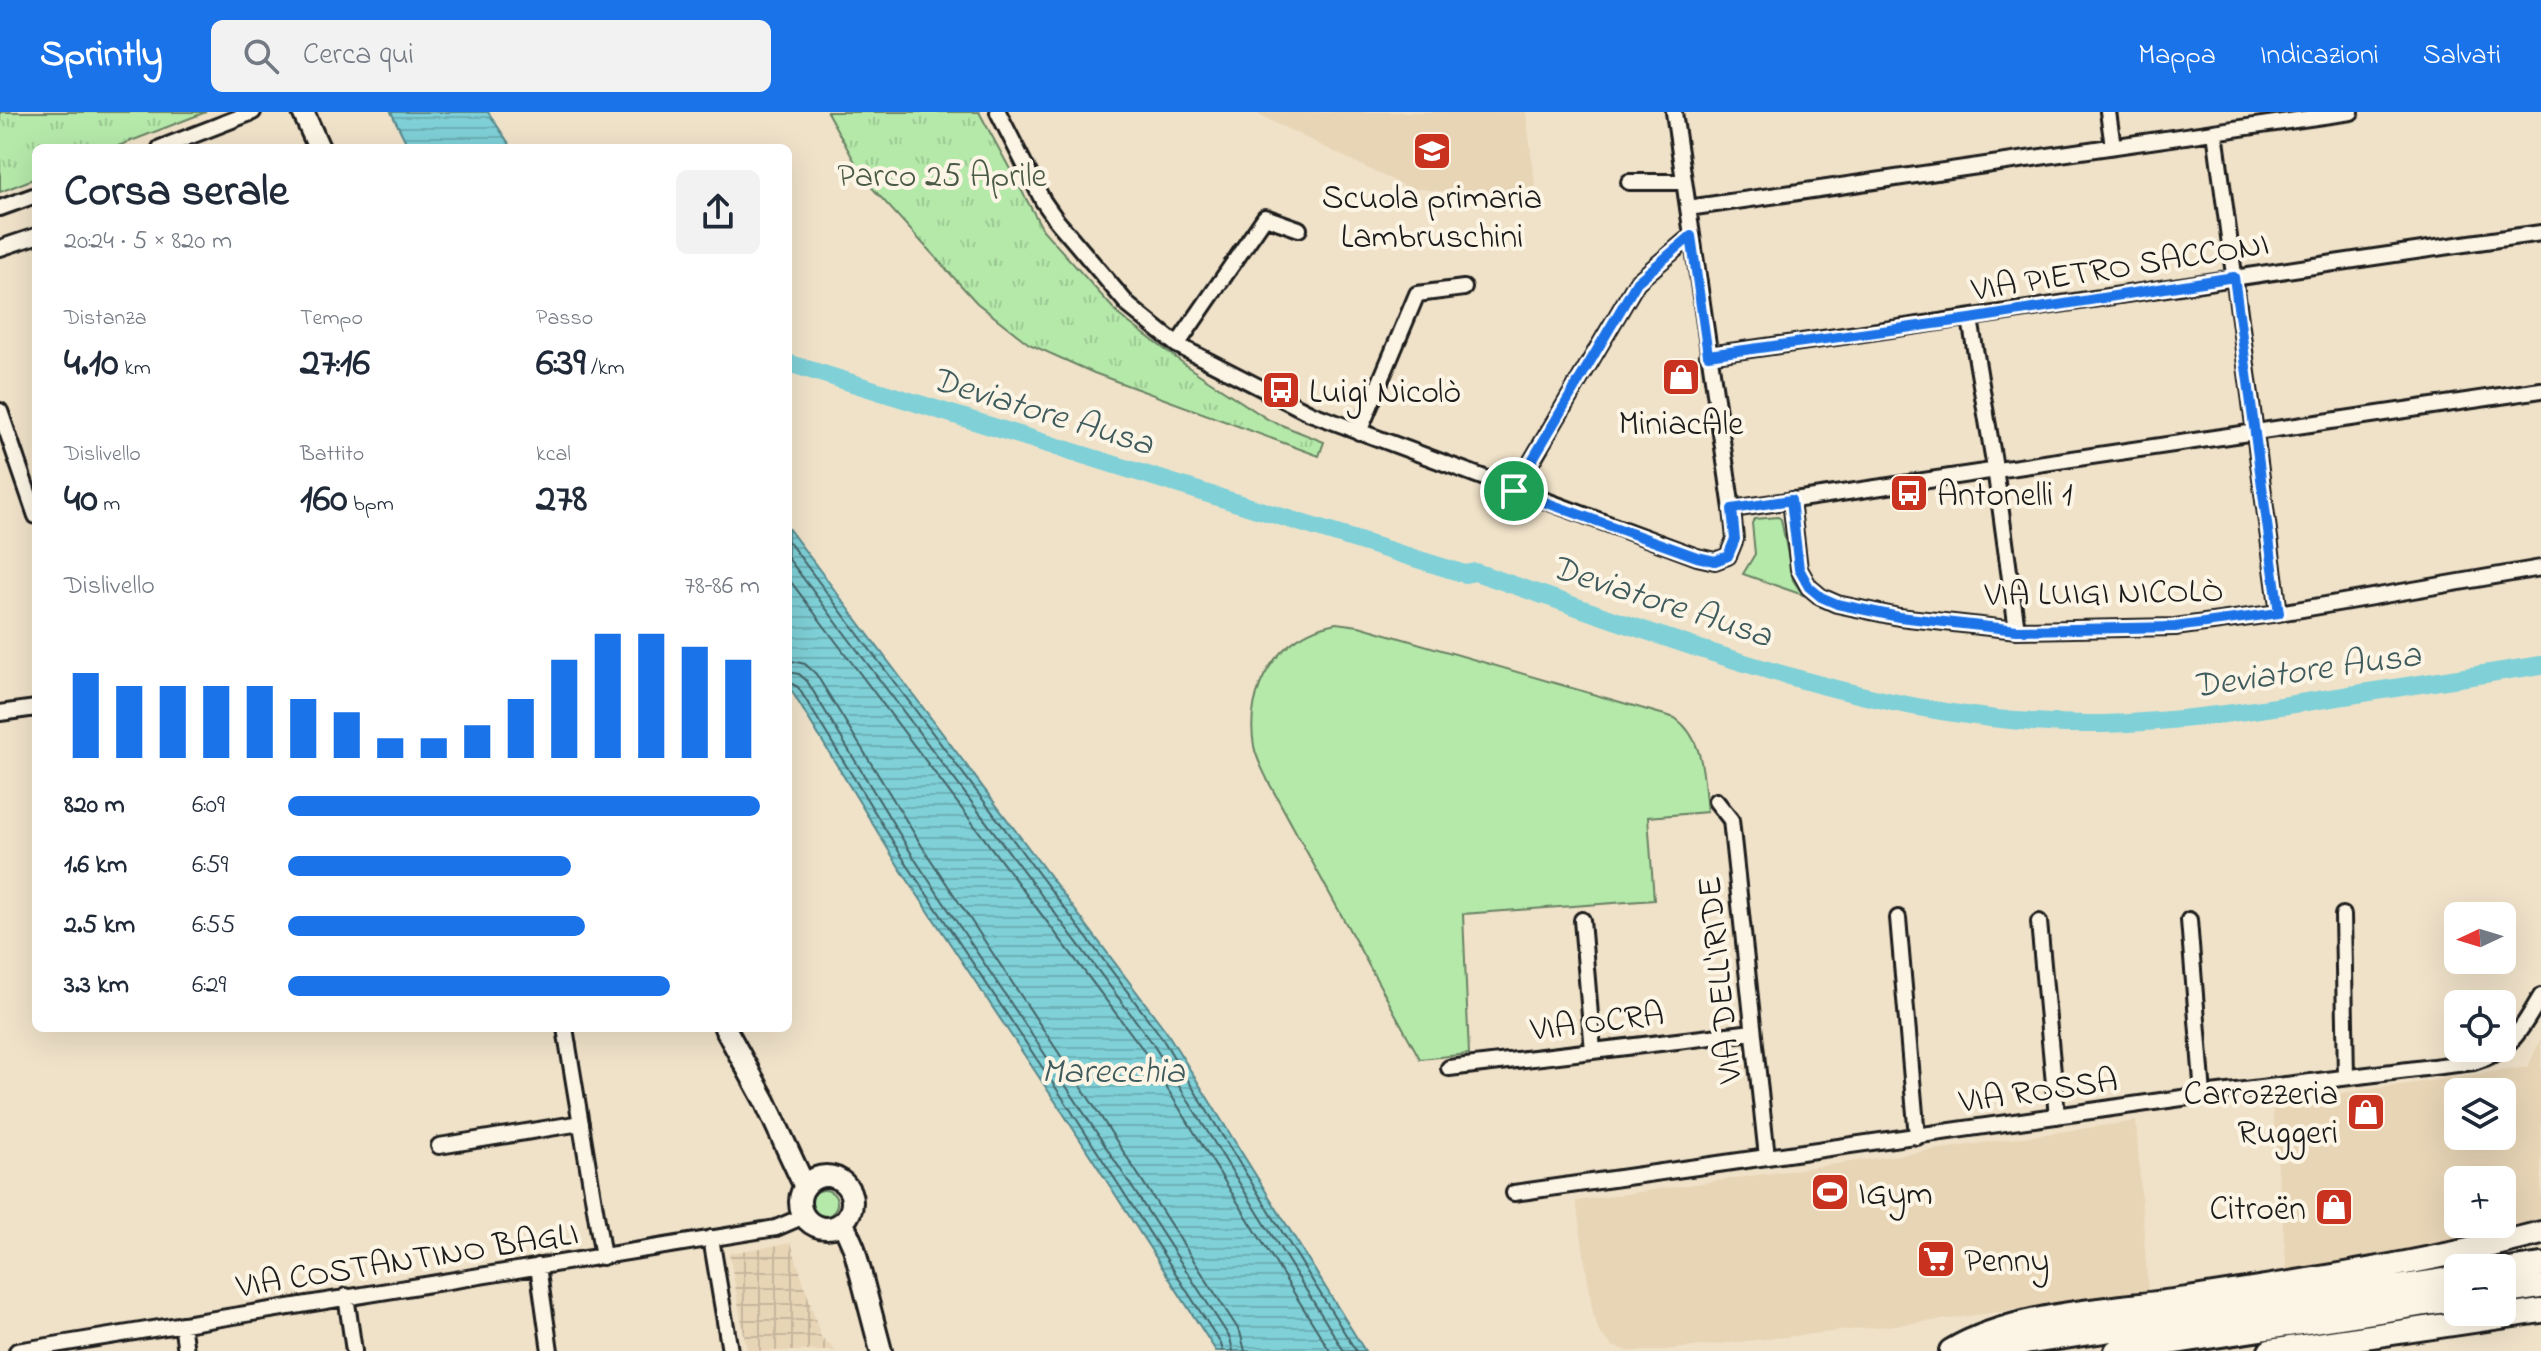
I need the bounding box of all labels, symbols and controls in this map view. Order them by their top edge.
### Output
search box [211,20,771,92]
text: Sprintly [40,28,163,84]
icon: search [239,34,283,78]
text: Cerca qui [303,34,414,78]
text: Mappa [2138,36,2216,77]
text: Indicazioni [2260,36,2379,77]
text: Salvati [2423,36,2501,77]
school or university icon: Scuola primaria Lambruschini [1411,130,1453,172]
park label: Parco 25 Aprile [837,153,1048,203]
text: Corsa serale [64,161,288,225]
button: share [676,170,760,254]
place label: Scuola primaria Lambruschini [1322,175,1542,264]
street label: VIA PIETRO SACCONI [1967,221,2273,317]
text: 20:24 · 5 × 820 m [64,223,232,261]
text: Distanza [64,303,147,335]
text: Tempo [300,303,363,335]
text: Passo [536,303,593,335]
text: 4.10 [64,335,119,394]
text: 27:16 [300,335,370,394]
text: 6:39 [536,335,586,394]
text: km [119,353,151,385]
text: /km [586,353,625,385]
water label: Deviatore Ausa [924,354,1160,472]
shop icon: MiniacAle [1660,356,1702,398]
bus stop icon: Luigi Nicolò [1260,369,1302,411]
place label: Luigi Nicolò [1309,369,1461,419]
place label: MiniacAle [1619,401,1744,451]
text: Dislivello [64,439,141,471]
text: Battito [300,439,364,471]
text: kcal [536,439,571,471]
pin [1480,457,1548,525]
icon: arrive [1492,469,1536,513]
text: 40 [64,471,98,530]
text: 160 [300,471,348,530]
text: 278 [536,471,587,530]
bus stop icon: Antonelli 1 [1888,472,1930,514]
place label: Antonelli 1 [1937,472,2073,522]
text: m [98,489,120,521]
text: bpm [348,489,394,521]
water label: Deviatore Ausa [1543,543,1779,664]
text: Dislivello [64,568,155,606]
text: 78–86 m [684,568,760,606]
street label: VIA LUIGI NICOLÒ [1983,568,2224,622]
water label: Deviatore Ausa [2189,630,2425,715]
text: 820 m [64,787,125,825]
text: 6:09 [192,787,225,825]
text: 1.6 km [64,847,127,885]
text: 6:59 [192,847,228,885]
street label: VIA DELL'IRIDE [1686,874,1758,1087]
north arrow [2444,902,2516,974]
map controls [2444,902,2516,1326]
text: 2.5 km [64,907,135,945]
text: 6:55 [192,907,235,945]
text: 3.3 km [64,967,129,1005]
text: 6:29 [192,967,226,1005]
button: locate [2444,990,2516,1062]
street label: VIA OCRA [1527,991,1667,1057]
water label: Marecchia [1041,1047,1185,1100]
street label: VIA ROSSA [1955,1057,2121,1129]
place label: Carrozzeria Ruggeri [2183,1071,2338,1160]
button: layers [2444,1078,2516,1150]
shop icon: Carrozzeria Ruggeri [2345,1091,2387,1133]
button: + [2444,1166,2516,1238]
sports icon: IGym [1809,1171,1851,1213]
place label: IGym [1858,1171,1933,1221]
place label: Citroën [2210,1186,2306,1236]
shop icon: Citroën [2313,1186,2355,1228]
street label: VIA COSTANTINO BAGLI [232,1210,582,1314]
supermarket icon: Penny [1915,1238,1957,1280]
place label: Penny [1964,1238,2049,1288]
button: − [2444,1254,2516,1326]

